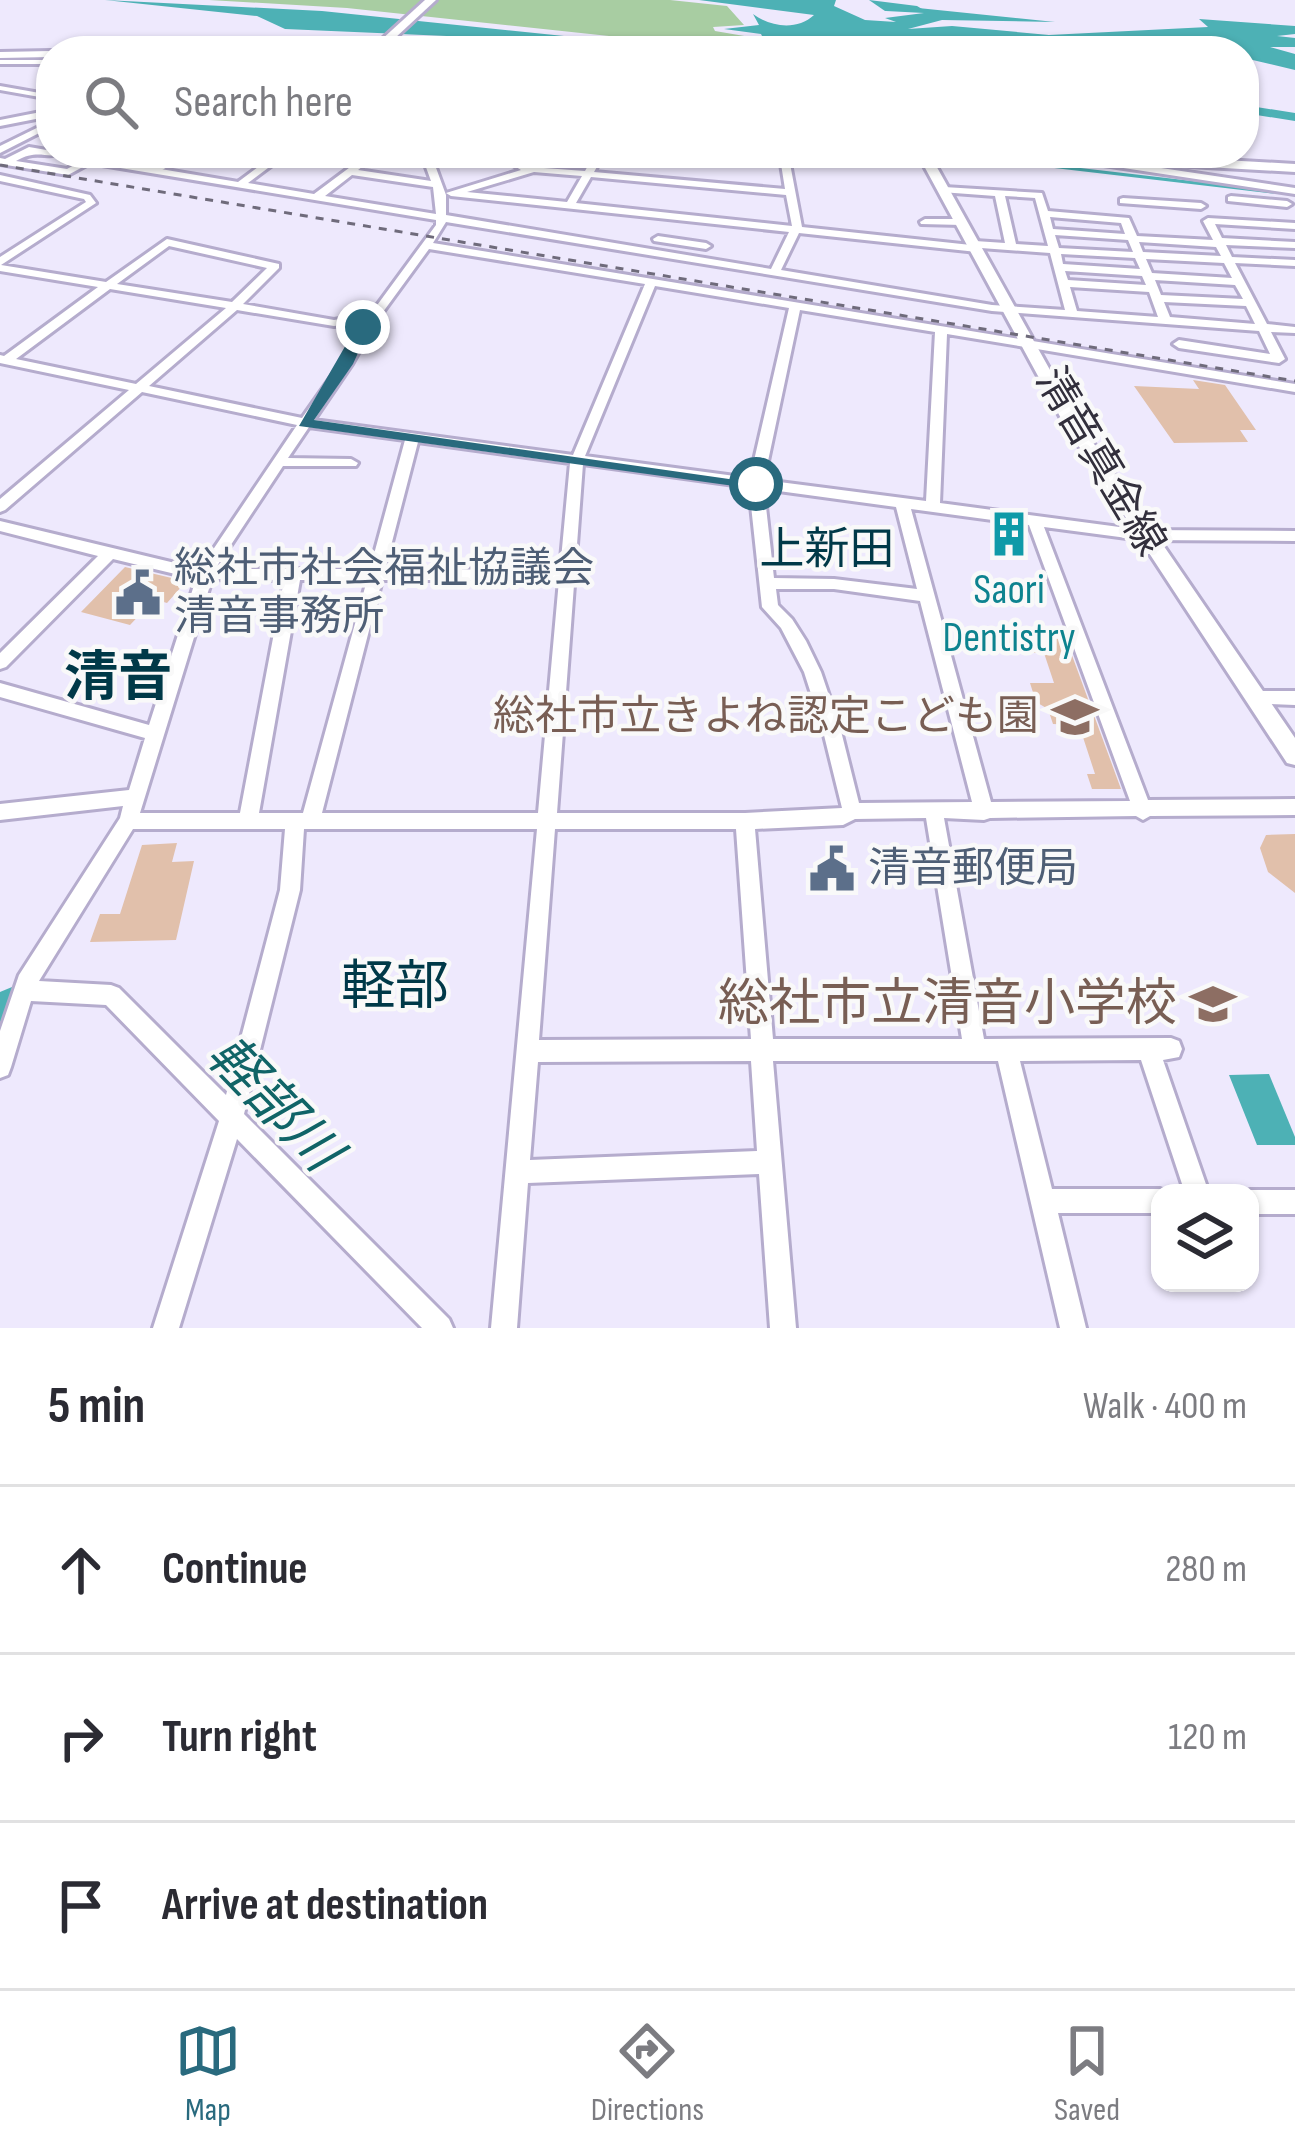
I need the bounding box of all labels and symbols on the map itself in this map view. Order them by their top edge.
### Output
route end [336,300,390,354]
street label: 清音真金線 [1024,359,1176,565]
route start [729,457,783,511]
building icon: Saori Dentistry [984,509,1034,559]
district label: 上新田 [759,523,895,578]
place label: 総社市社会福祉協議会 清音事務所 [174,544,594,643]
place label: Saori Dentistry [943,565,1075,664]
public building icon: 総社市社会福祉協議会 清音事務所 [113,568,163,618]
district label: 清音 [64,646,172,711]
place label: 総社市立きよね認定こども園 [493,692,1039,743]
school or university icon: 総社市立きよね認定こども園 [1050,692,1100,742]
public building icon: 清音郵便局 [807,844,857,894]
place label: 清音郵便局 [868,844,1078,895]
district label: 軽部 [341,955,449,1020]
place label: 総社市立清音小学校 [718,974,1177,1035]
school or university icon: 総社市立清音小学校 [1188,979,1238,1029]
water label: 軽部川 [193,1023,356,1188]

